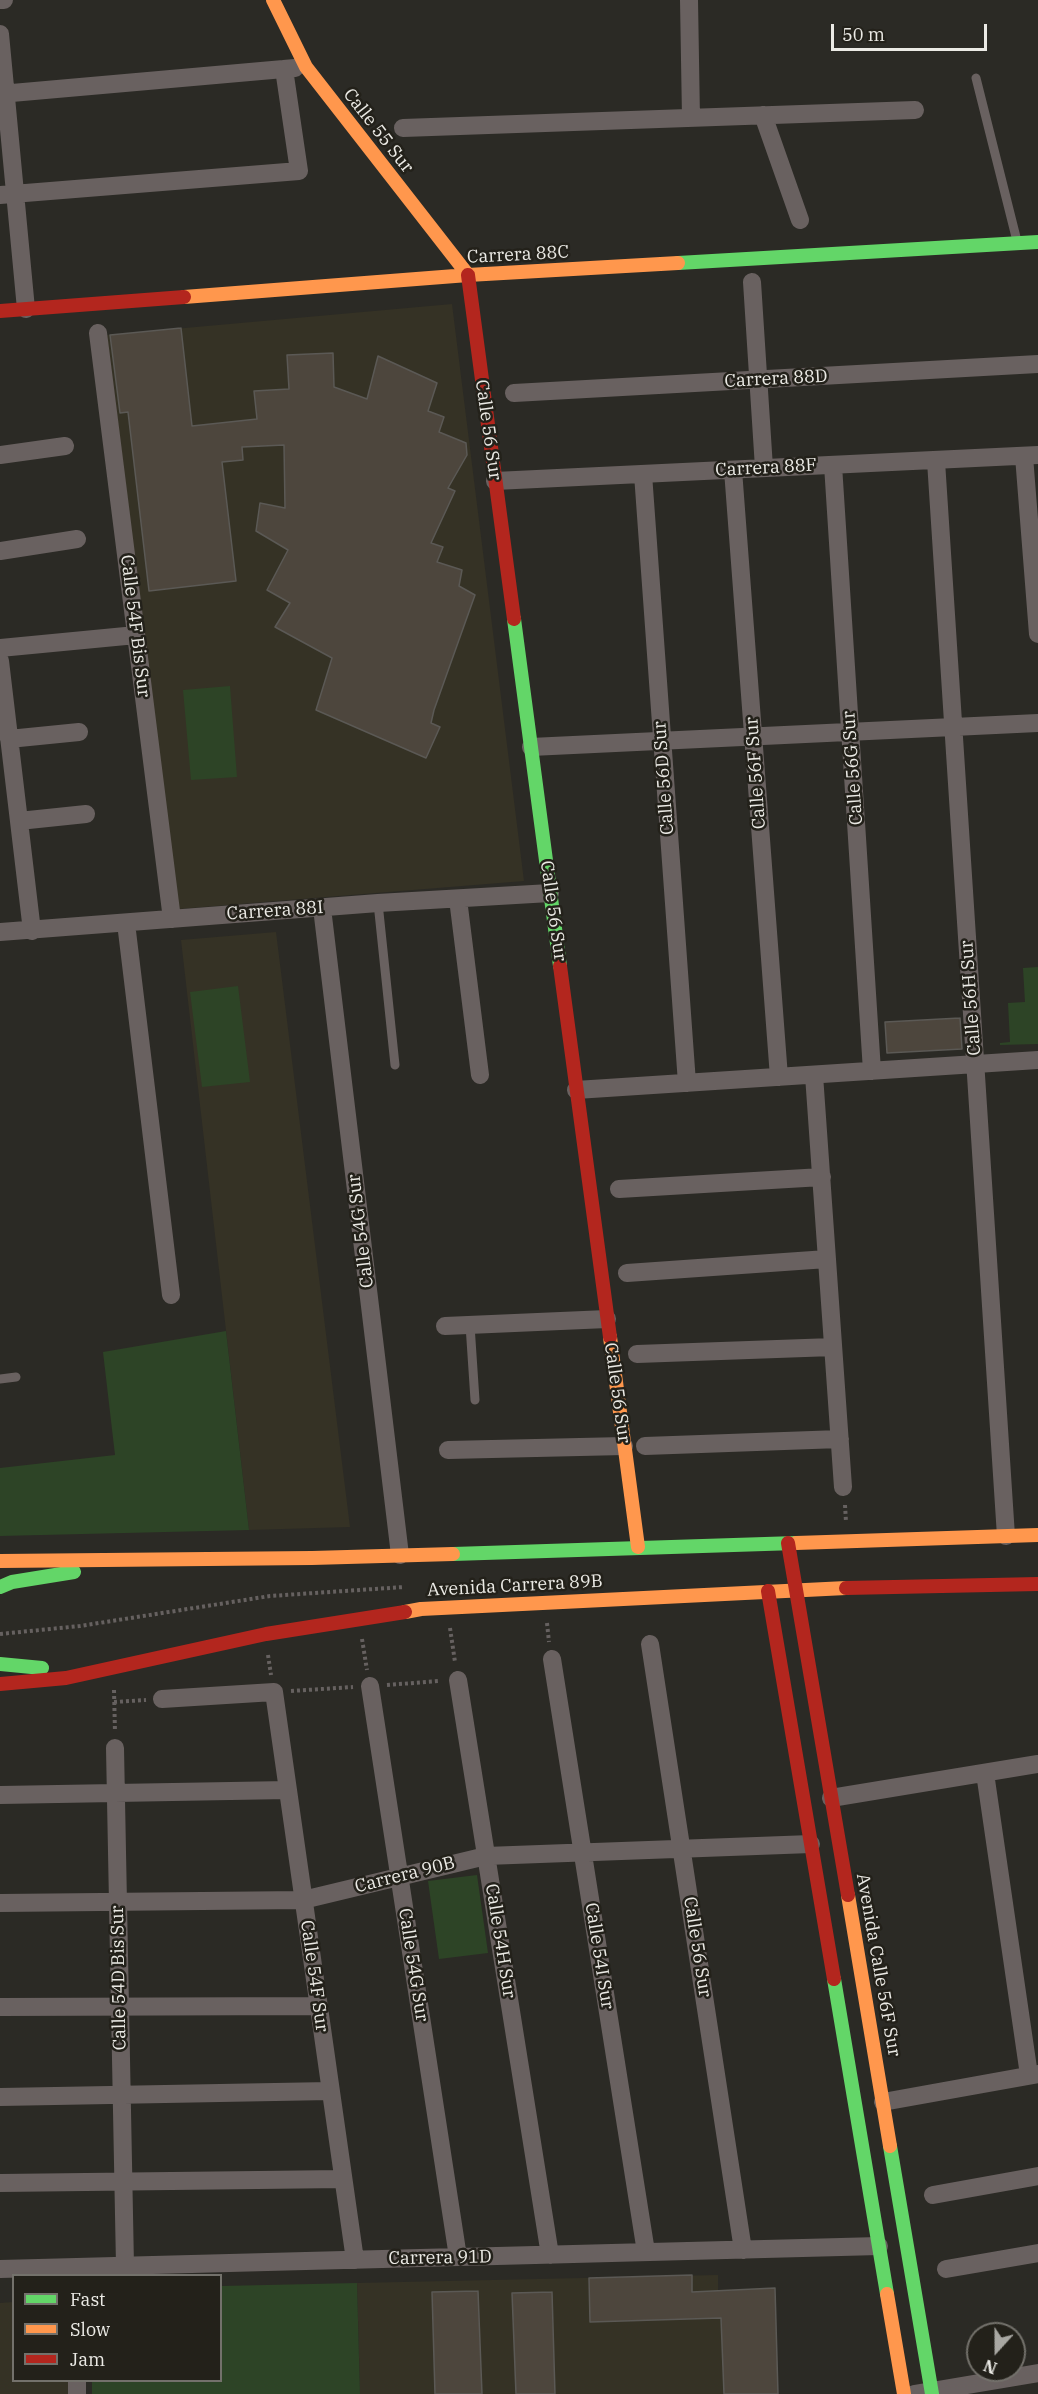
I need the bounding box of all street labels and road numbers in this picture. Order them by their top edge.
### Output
street label: Calle 55 Sur [338,84,418,178]
street label: Carrera 88C [466,242,570,268]
street label: Carrera 88D [724,366,828,392]
street label: Calle 56 Sur [470,378,506,482]
street label: Carrera 88F [715,455,817,481]
street label: Calle 54F Bis Sur [116,554,154,698]
street label: Calle 56G Sur [838,710,868,826]
street label: Calle 56F Sur [741,716,771,830]
street label: Calle 56D Sur [649,720,679,836]
street label: Calle 56 Sur [535,859,571,963]
street label: Carrera 88I [226,897,324,925]
street label: Calle 56H Sur [956,940,986,1056]
street label: Calle 54G Sur [343,1173,379,1289]
street label: Calle 56 Sur [599,1341,635,1445]
street label: Avenida Carrera 89B [427,1571,603,1601]
street label: Carrera 90B [353,1852,457,1898]
street label: Avenida Calle 56F Sur [851,1872,905,2058]
street label: Calle 54H Sur [480,1882,520,2000]
street label: Calle 56 Sur [678,1895,716,1999]
street label: Calle 54I Sur [580,1901,618,2011]
street label: Calle 54D Bis Sur [107,1905,131,2051]
street label: Calle 54G Sur [393,1907,433,2023]
street label: Calle 54F Sur [295,1919,333,2033]
street label: Carrera 91D [388,2246,492,2270]

